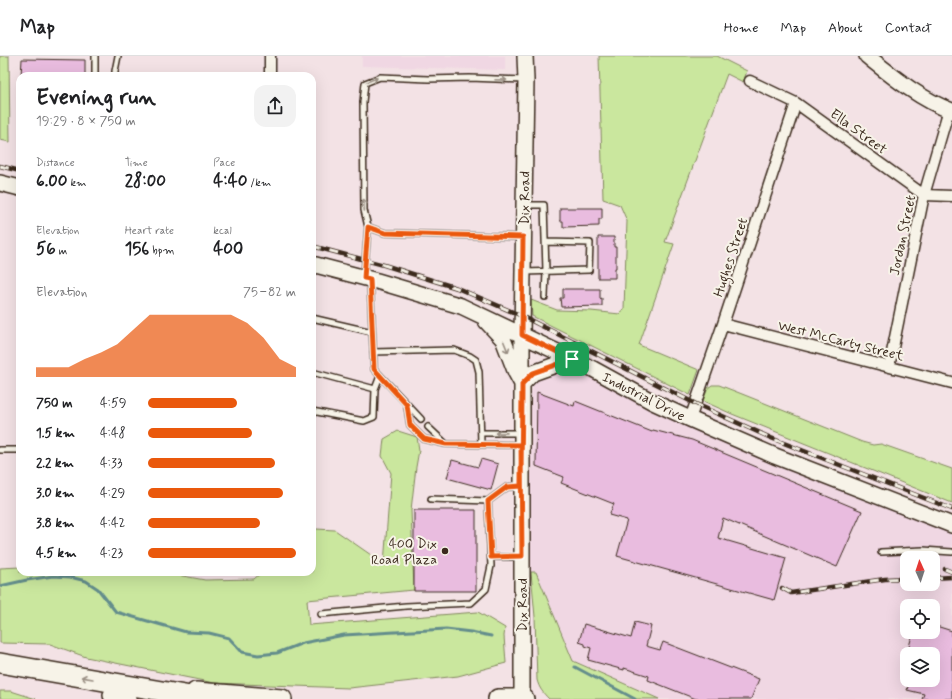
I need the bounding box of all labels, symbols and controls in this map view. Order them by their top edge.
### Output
text: Map [20,15,55,40]
text: Home [724,19,758,37]
text: Map [780,19,806,37]
text: About [828,19,863,37]
text: Contact [885,19,932,37]
one-way arrow [366,76,378,83]
one-way arrow [495,76,508,83]
text: Evening run [36,84,156,112]
button: share [254,85,296,127]
street label: Ella Street [826,105,891,159]
text: 19:29 · 8 × 750 m [36,113,136,130]
text: Distance [36,156,75,170]
text: Time [125,156,148,170]
text: Pace [213,156,235,170]
text: 6.00 [36,170,67,192]
text: 28:00 [125,170,166,192]
text: 4:40 [213,170,247,192]
street label: Dix Road [516,171,534,225]
text: km [67,176,87,190]
text: /km [247,176,271,190]
street label: Jordan Street [886,193,920,277]
one-way arrow [360,199,367,212]
street label: Hughes Street [710,215,754,300]
text: Elevation [36,224,79,238]
text: Heart rate [125,224,174,238]
text: kcal [213,224,232,238]
text: 56 [36,238,56,260]
text: 156 [125,238,149,260]
text: 400 [213,238,243,260]
text: m [56,244,67,258]
text: bpm [149,244,174,258]
text: Elevation [36,284,87,301]
text: 75–82 m [243,284,296,301]
street label: West McCarty Street [776,317,906,365]
one-way arrow [503,341,510,353]
pin [555,342,589,376]
icon: arrive [561,348,583,370]
street label: Industrial Drive [599,368,688,425]
text: 750 m [36,395,73,412]
text: 4:59 [100,395,127,412]
text: 1.5 km [36,425,75,442]
text: 4:48 [100,425,126,442]
one-way arrow [495,429,508,437]
text: 2.2 km [36,455,74,472]
text: 4:33 [100,455,122,472]
text: 3.0 km [36,485,74,502]
text: 4:29 [100,485,125,502]
text: 3.8 km [36,515,74,532]
text: 4:42 [100,515,125,532]
place label: 400 Dix Road Plaza [371,535,437,569]
text: 4.5 km [36,545,77,562]
text: 4:23 [100,545,123,562]
marker: 400 Dix Road Plaza [440,546,450,556]
north arrow [900,551,940,591]
map controls [900,551,940,687]
street label: Dix Road [514,578,532,632]
button: locate [900,599,940,639]
button: layers [900,647,940,687]
one-way arrow [81,674,94,682]

